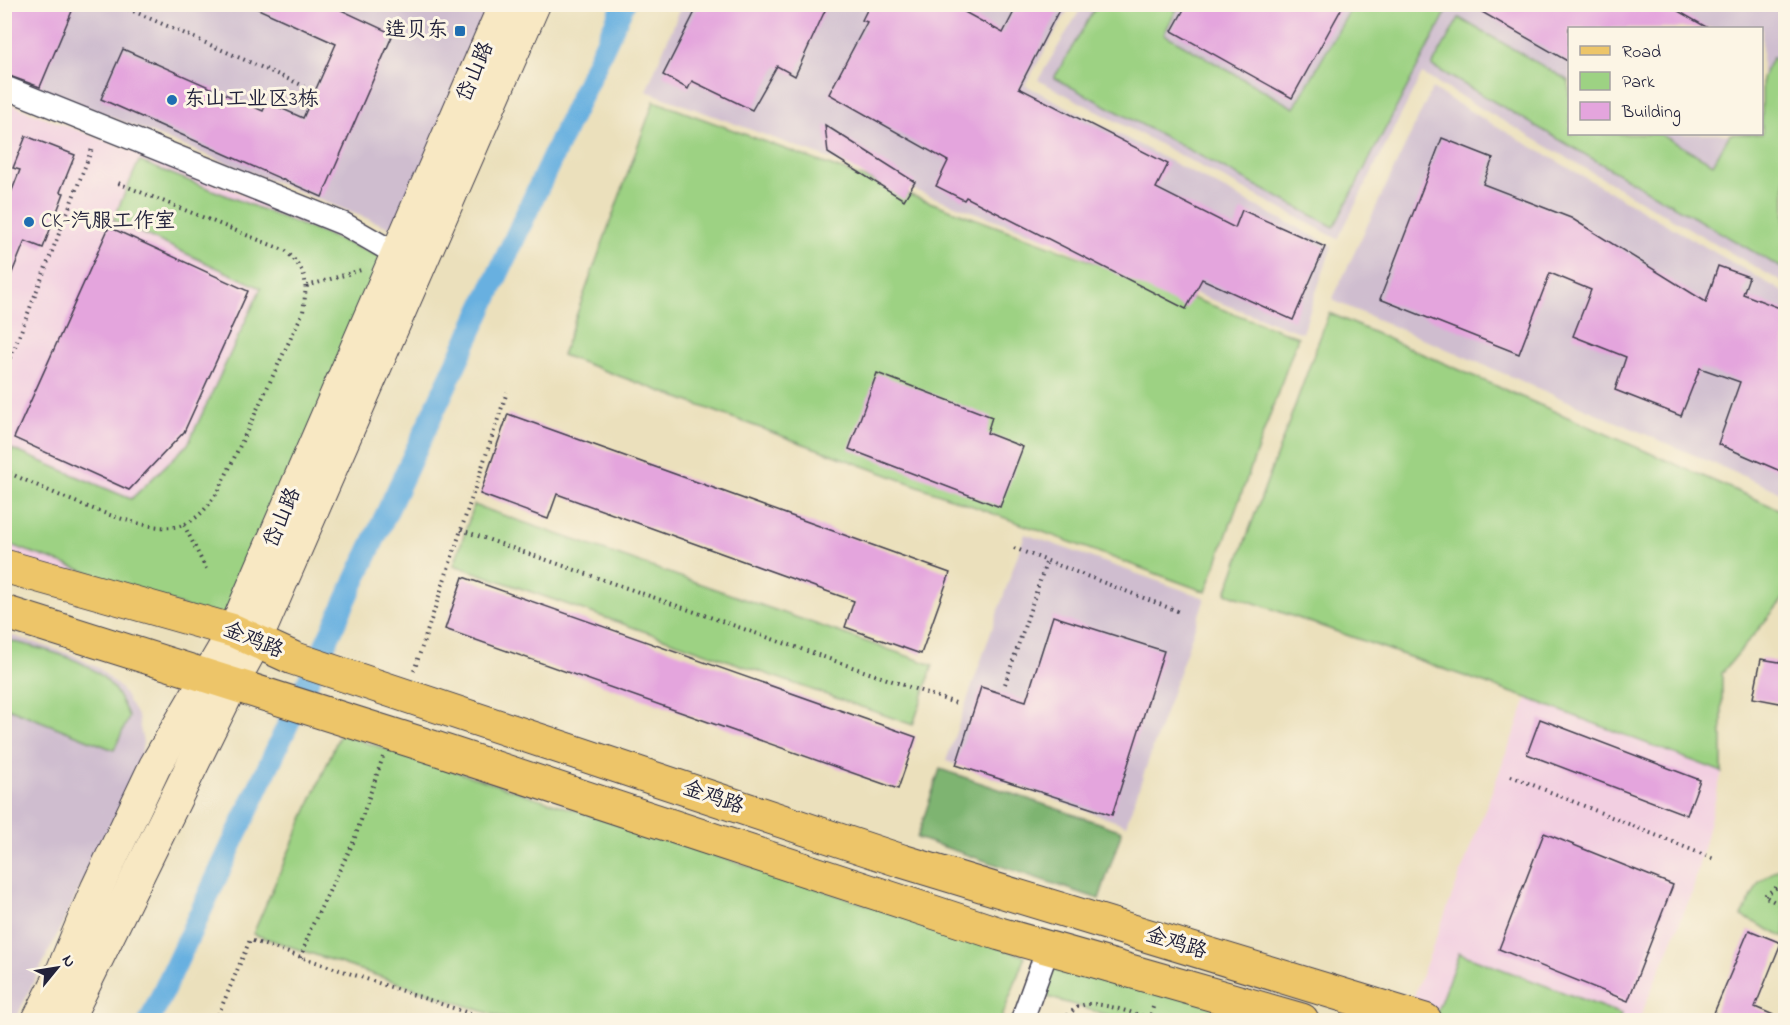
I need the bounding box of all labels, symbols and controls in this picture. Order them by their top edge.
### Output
place label: 造贝东 [385,16,448,46]
marker: 造贝东 [453,24,467,38]
legend [1568,27,1763,135]
street label: 岱山路 [450,37,502,107]
text: Road [1622,40,1661,66]
text: Park [1622,70,1655,96]
place label: 东山工业区3栋 [184,85,319,115]
marker: 东山工业区3栋 [165,93,179,107]
text: Building [1621,100,1681,127]
place label: CK-汽服工作室 [41,207,176,237]
marker: CK-汽服工作室 [22,215,36,229]
street label: 岱山路 [257,483,309,553]
street label: 金鸡路 [218,615,288,667]
street label: 金鸡路 [678,774,748,822]
street label: 金鸡路 [1141,920,1211,968]
north arrow [27,938,87,998]
text: N [55,951,81,972]

